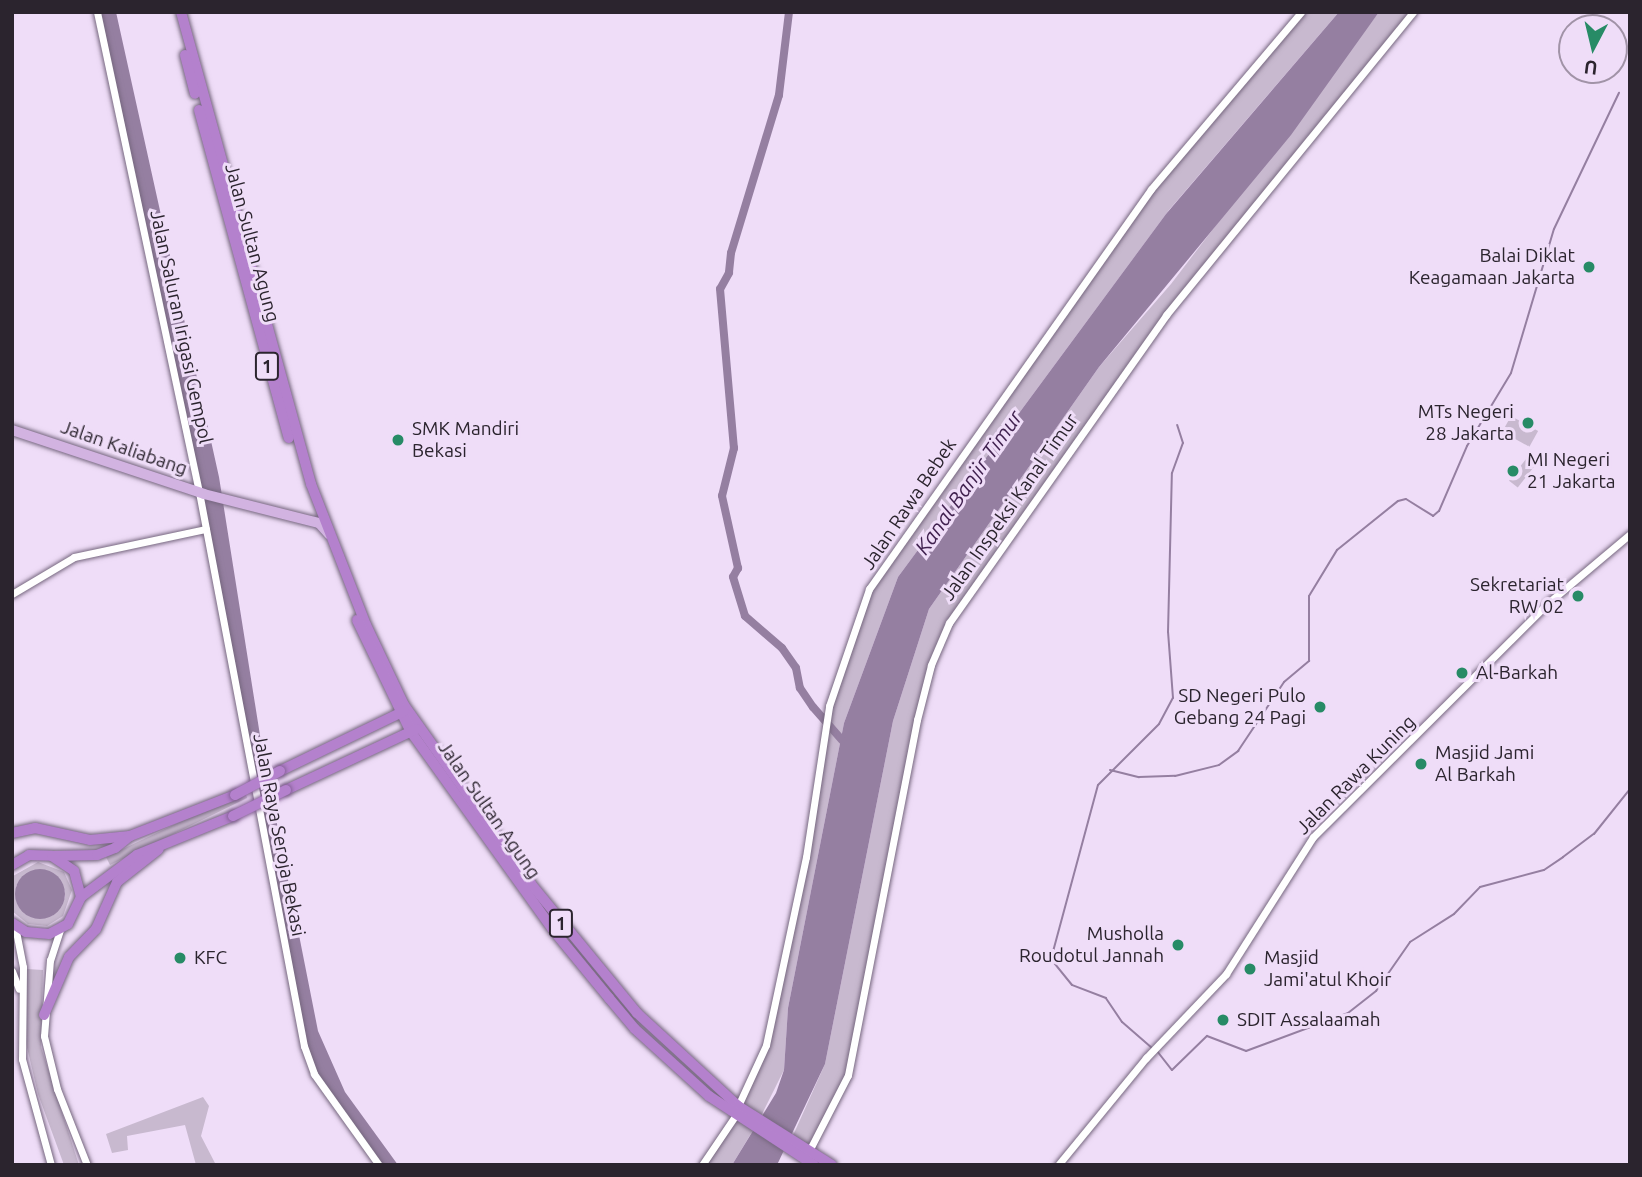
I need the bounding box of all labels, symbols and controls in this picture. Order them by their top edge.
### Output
north arrow [1558,14,1628,84]
text: U [1583,56,1599,80]
street label: Jalan Sultan Agung [220,161,284,325]
street label: Jalan Saluran Irigasi Gempol [145,208,217,446]
place label: Balai Diklat Keagamaan Jakarta [1409,245,1575,289]
marker: Balai Diklat Keagamaan Jakarta [1581,259,1597,275]
road number: 1 [255,352,279,380]
place label: MTs Negeri 28 Jakarta [1418,401,1514,445]
water label: Kanal Banjir Timur [909,405,1027,559]
street label: Jalan Inspeksi Kanal Timur [937,409,1083,605]
marker: MTs Negeri 28 Jakarta [1520,415,1536,431]
street label: Jalan Kaliabang [58,416,190,480]
place label: SMK Mandiri Bekasi [412,418,519,462]
marker: SMK Mandiri Bekasi [390,432,406,448]
street label: Jalan Rawa Bebek [857,434,961,574]
place label: MI Negeri 21 Jakarta [1527,449,1616,493]
marker: MI Negeri 21 Jakarta [1505,463,1521,479]
place label: Sekretariat RW 02 [1470,574,1564,618]
marker: Sekretariat RW 02 [1570,588,1586,604]
place label: Al-Barkah [1476,662,1558,684]
marker: Al-Barkah [1454,665,1470,681]
place label: SD Negeri Pulo Gebang 24 Pagi [1174,685,1306,729]
marker: SD Negeri Pulo Gebang 24 Pagi [1312,699,1328,715]
street label: Jalan Rawa Kuning [1292,711,1420,839]
street label: Jalan Raya Seroja Bekasi [248,732,310,938]
street label: Jalan Sultan Agung [433,737,545,883]
place label: Masjid Jami Al Barkah [1435,742,1534,786]
marker: Masjid Jami Al Barkah [1413,756,1429,772]
road number: 1 [549,908,573,938]
place label: Musholla Roudotul Jannah [1019,923,1164,967]
marker: Musholla Roudotul Jannah [1170,937,1186,953]
place label: KFC [194,947,227,969]
place label: Masjid Jami'atul Khoir [1264,947,1391,991]
marker: KFC [172,950,188,966]
marker: Masjid Jami'atul Khoir [1242,961,1258,977]
place label: SDIT Assalaamah [1237,1009,1381,1031]
marker: SDIT Assalaamah [1215,1012,1231,1028]

